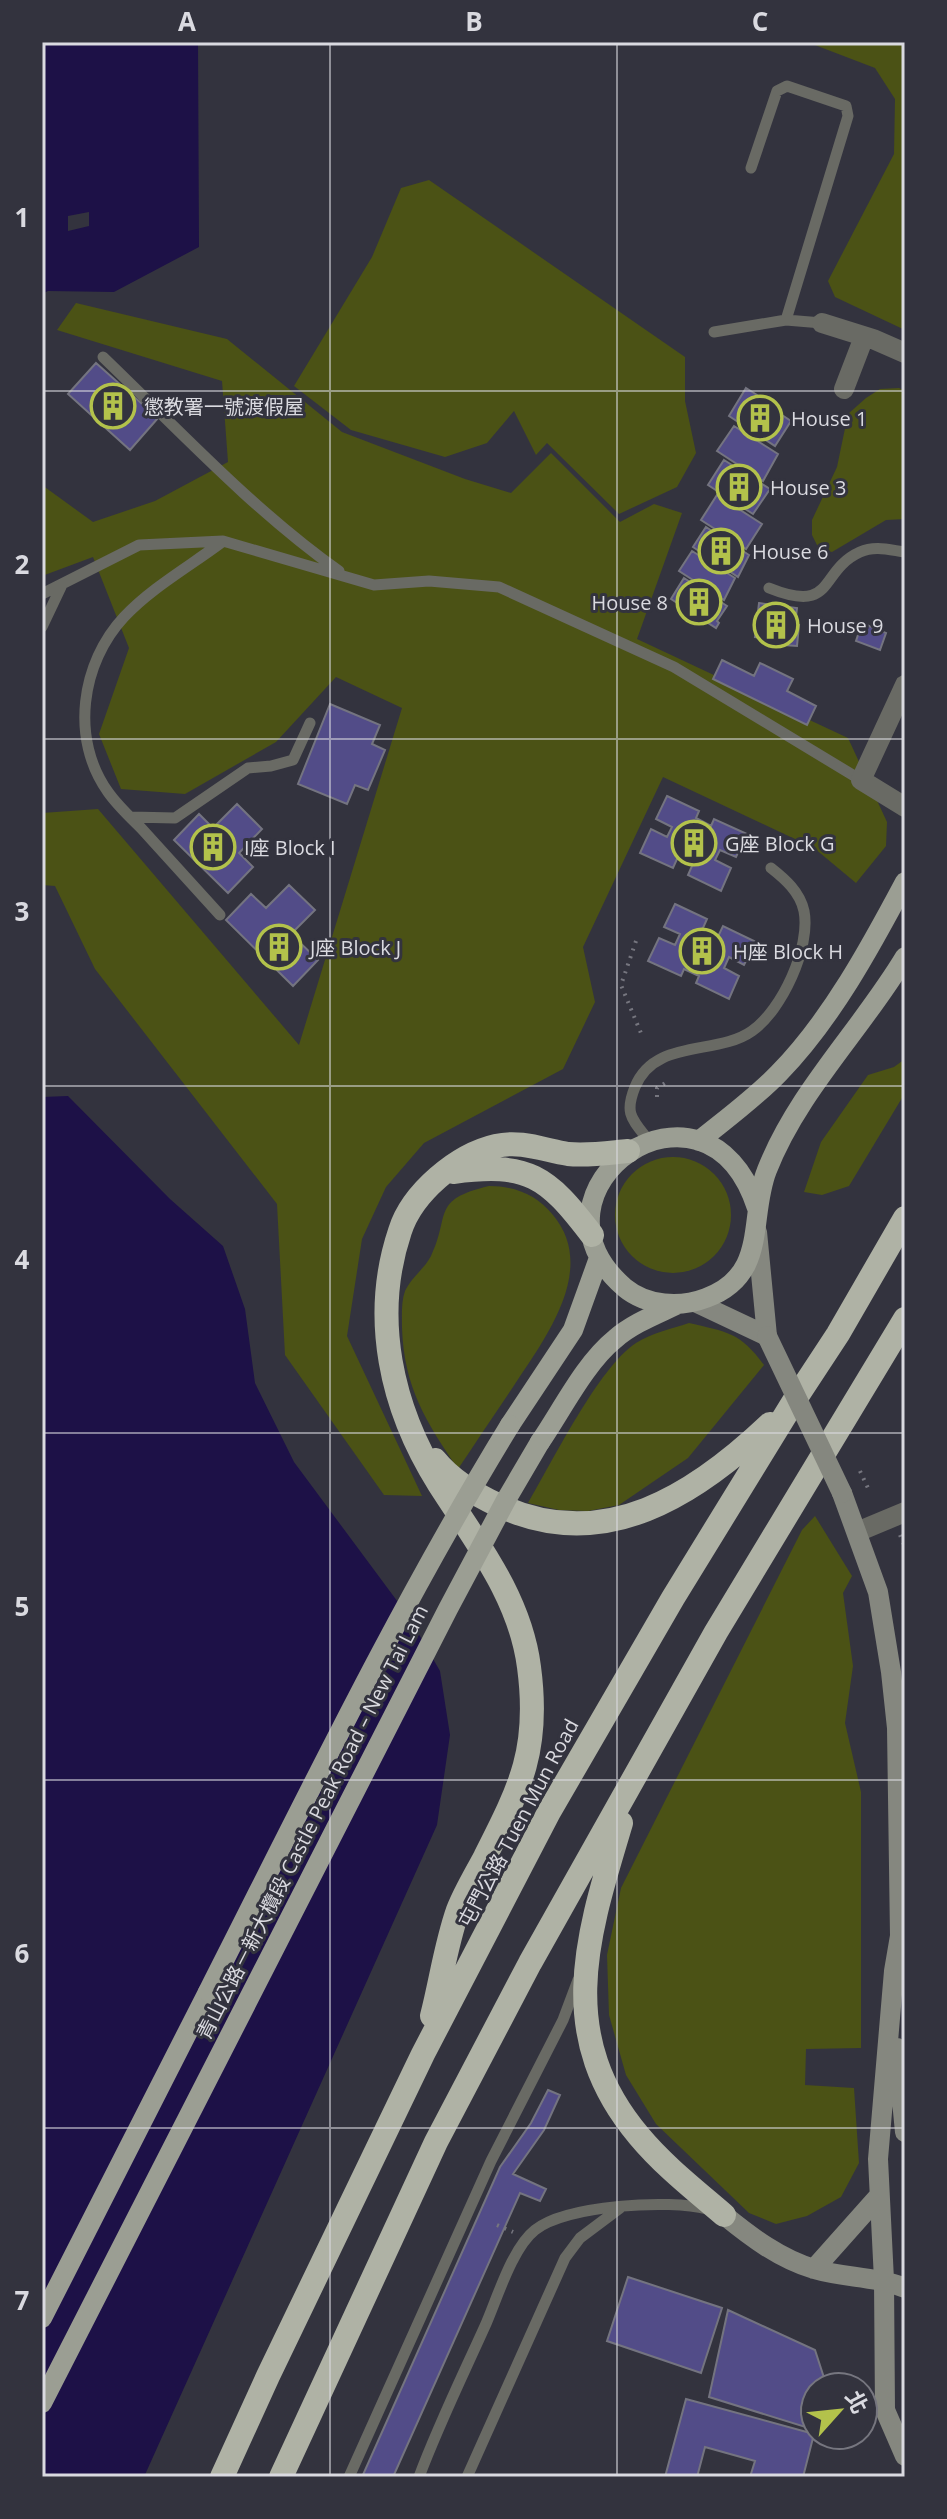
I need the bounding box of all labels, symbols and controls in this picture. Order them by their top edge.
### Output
text: A [178,3,196,39]
text: B [465,3,483,39]
text: C [752,3,768,39]
text: 1 [15,199,29,235]
building icon: 懲教署一號渡假屋 [89,382,137,430]
place label: 懲教署一號渡假屋 [144,393,304,420]
building icon: House 1 [736,394,784,442]
place label: House 1 [791,405,867,432]
building icon: House 3 [715,463,763,511]
place label: House 3 [770,474,846,501]
building icon: House 6 [697,527,745,575]
place label: House 6 [752,538,828,565]
text: 2 [15,546,30,582]
building icon: House 8 [675,578,723,626]
place label: House 8 [592,589,668,616]
building icon: House 9 [752,601,800,649]
place label: House 9 [807,612,883,639]
building icon: G座 Block G [670,819,718,867]
building icon: I座 Block I [189,823,237,871]
place label: G座 Block G [725,830,835,857]
place label: I座 Block I [244,834,336,861]
text: 3 [15,893,29,929]
building icon: J座 Block J [255,923,303,971]
building icon: H座 Block H [678,927,726,975]
place label: J座 Block J [308,934,401,961]
place label: H座 Block H [733,938,843,965]
text: 4 [15,1241,30,1277]
text: 5 [15,1588,29,1624]
street label: 青山公路－新大欖段 Castle Peak Road – New Tai Lam [190,1600,434,2044]
street label: 屯門公路 Tuen Mun Road [451,1714,585,1932]
text: 6 [15,1935,30,1971]
text: 7 [15,2282,30,2318]
north arrow [799,2371,879,2451]
text: 北 [839,2385,876,2418]

